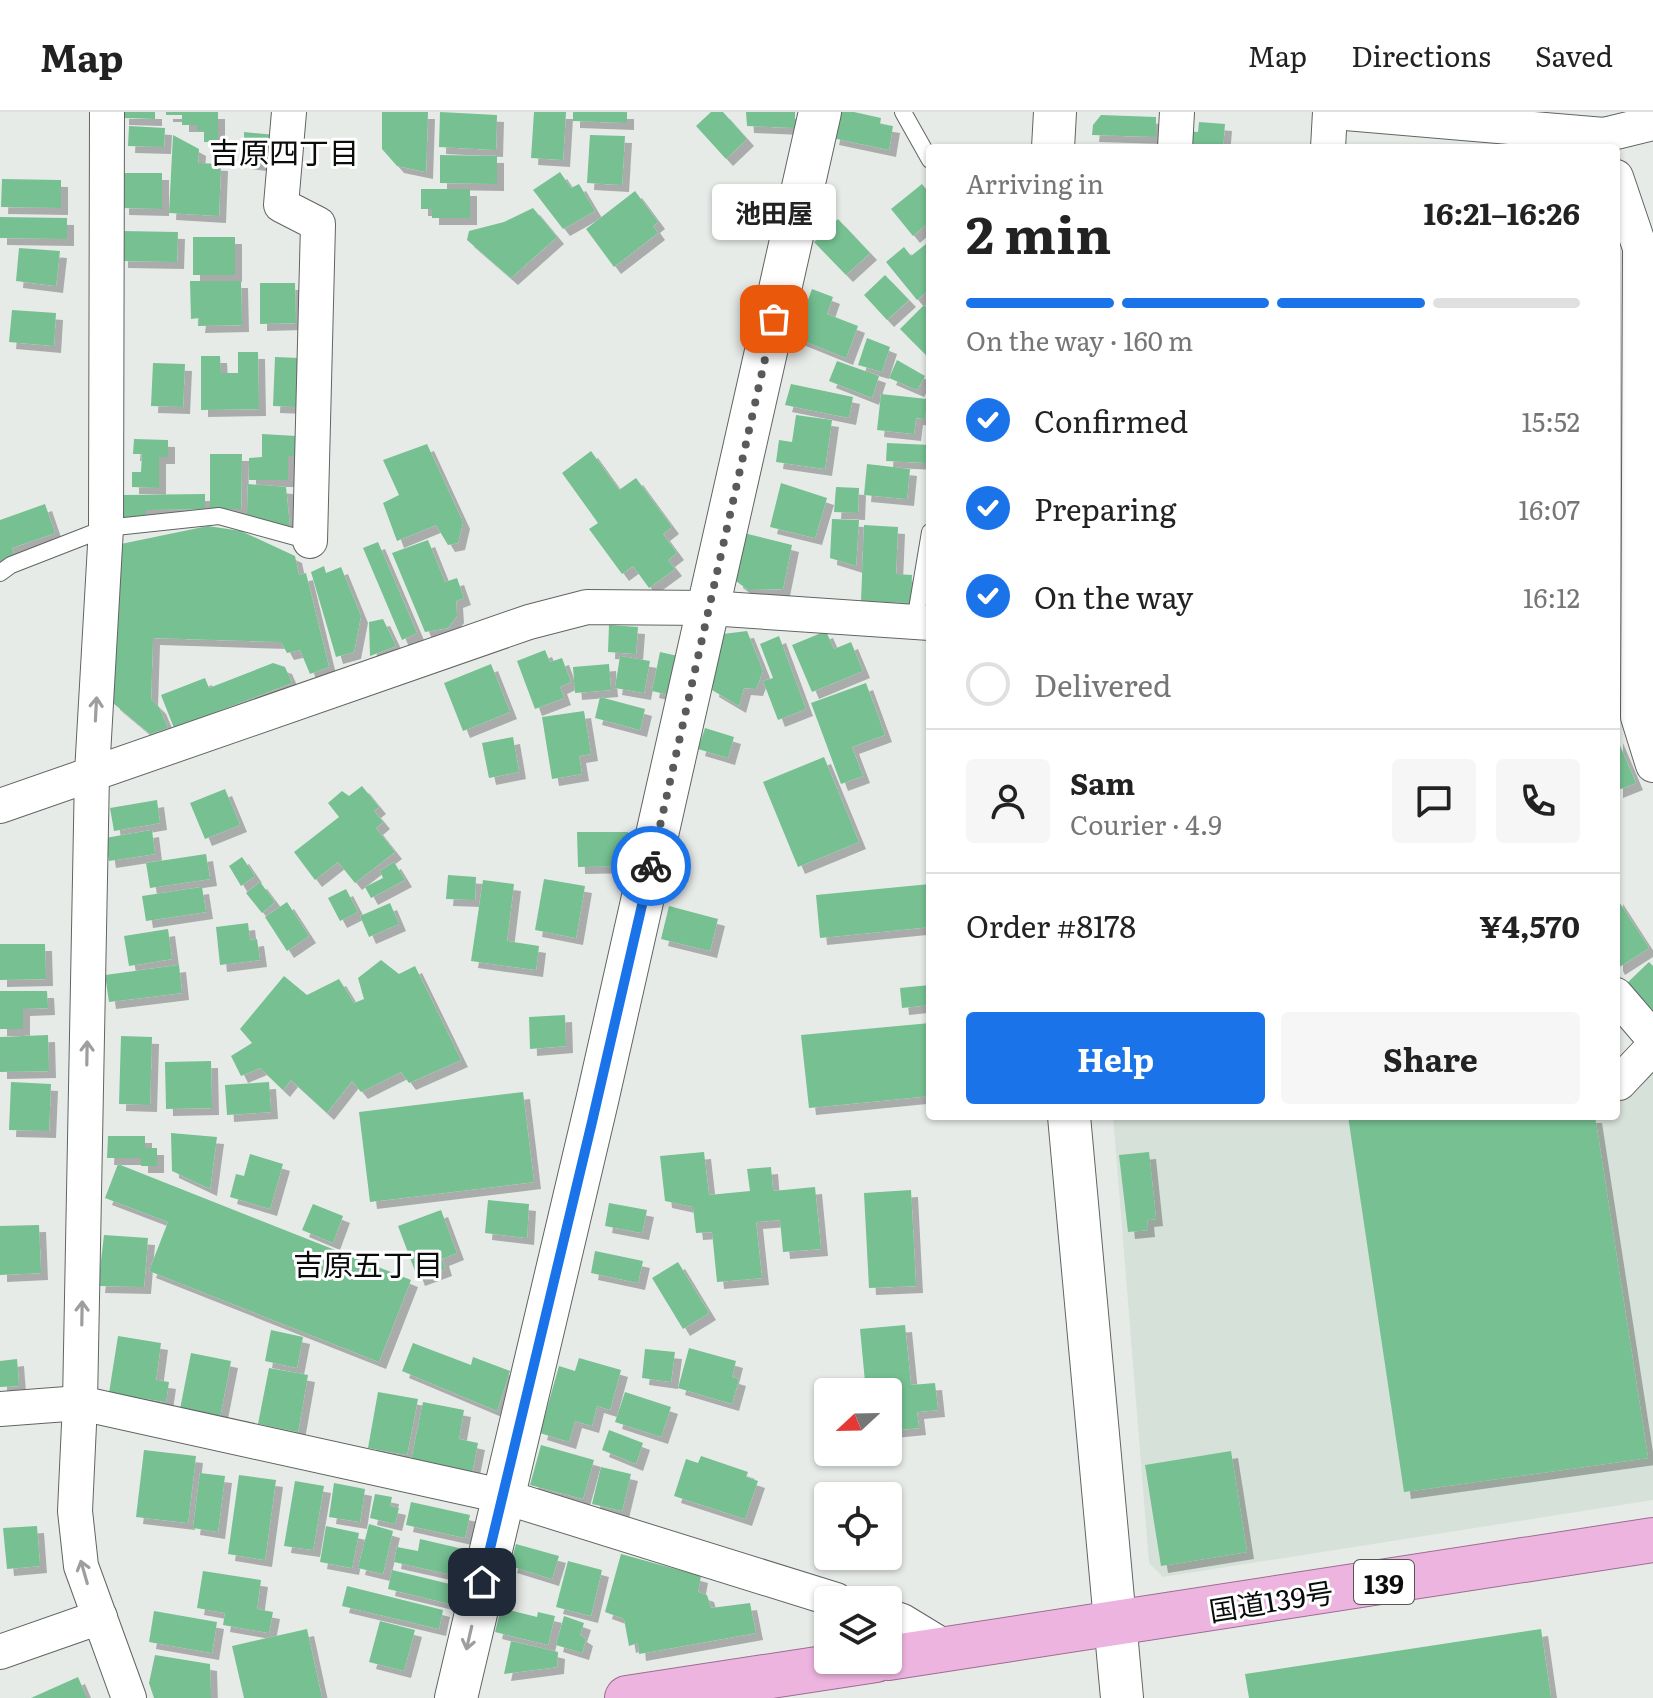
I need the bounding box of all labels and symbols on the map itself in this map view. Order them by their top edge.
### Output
district label: 吉原四丁目 [209,129,359,173]
callout: 池田屋 [712,183,836,239]
pin [740,285,808,353]
one-way arrow [88,696,103,723]
courier [611,826,691,906]
one-way arrow [79,1040,94,1067]
district label: 吉原五丁目 [293,1241,443,1285]
one-way arrow [74,1300,89,1327]
north arrow [814,1378,902,1466]
pin [448,1548,516,1616]
one-way arrow [76,1559,91,1585]
road number: 139 [1354,1560,1414,1604]
street label: 国道139号 [1206,1569,1336,1631]
one-way arrow [461,1625,476,1650]

